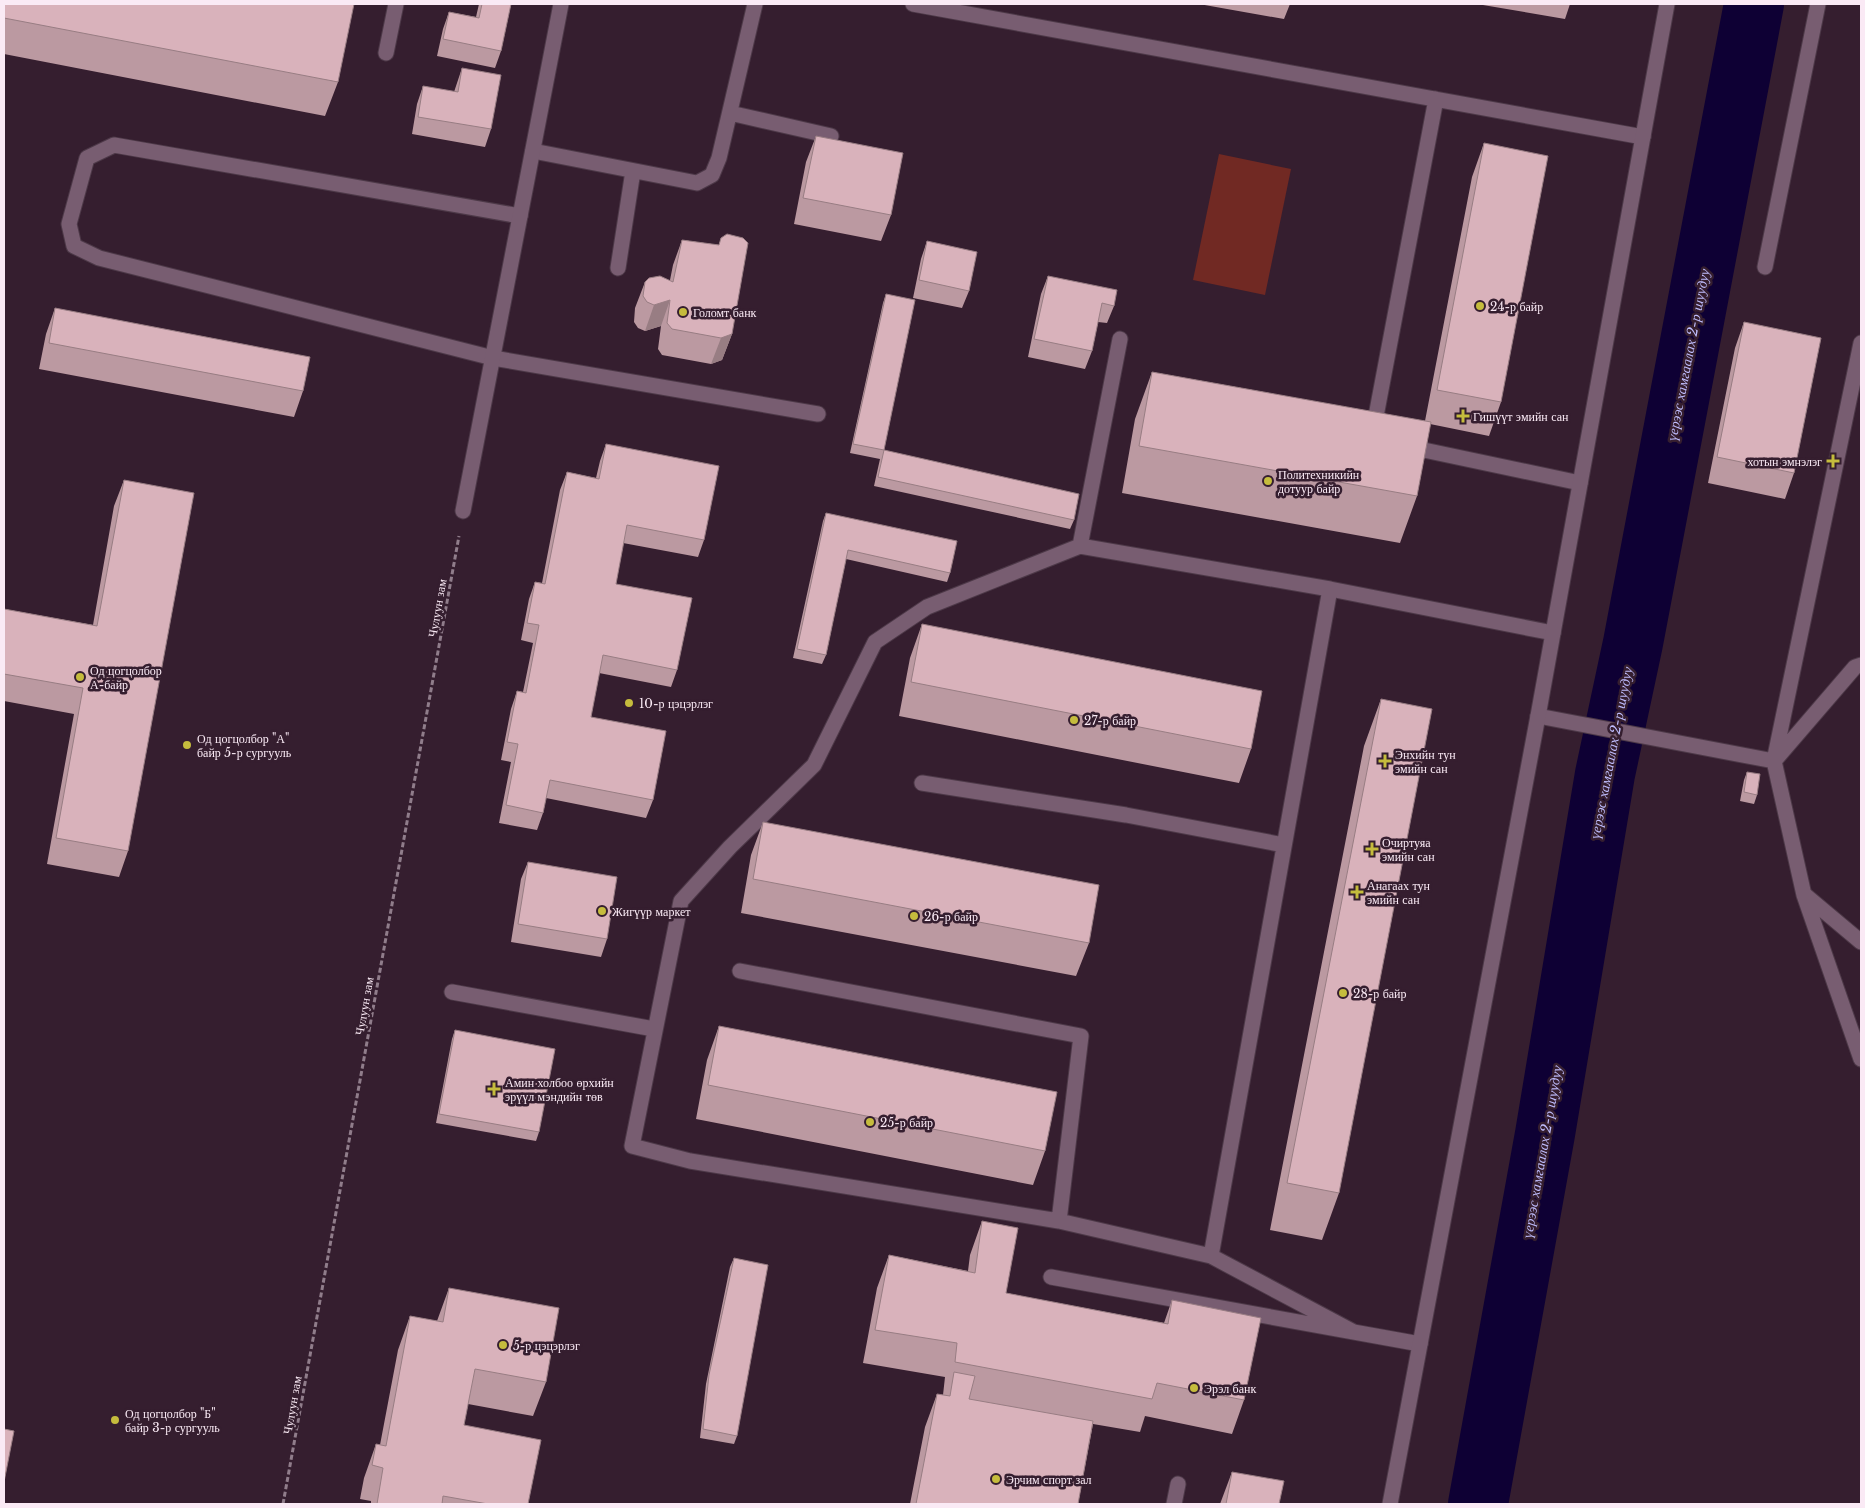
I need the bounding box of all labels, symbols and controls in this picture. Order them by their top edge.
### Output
water label: үерээс хамгаалах 2-р шуудуу [1662,266,1714,443]
place label: 24-р байр [1490,299,1543,314]
marker: 24-р байр [1474,300,1486,312]
place label: Голомт банк [693,305,757,320]
marker: Голомт банк [677,306,689,318]
place label: Гишүүт эмийн сан [1473,409,1569,424]
marker: Гишүүт эмийн сан [1457,410,1469,422]
place label: хотын эмнэлэг [1747,454,1822,469]
marker: хотын эмнэлэг [1826,454,1840,468]
place label: Политехникийн дотуур байр [1278,467,1360,496]
marker: Политехникийн дотуур байр [1262,475,1274,487]
street label: Чулуун зам [425,577,450,638]
place label: Од цогцолбор А-байр [90,663,162,692]
water label: үерээс хамгаалах 2-р шуудуу [1585,664,1637,841]
marker: Од цогцолбор А-байр [74,671,86,683]
place label: 10-р цэцэрлэг [639,696,713,711]
marker: 10-р цэцэрлэг [623,697,635,709]
place label: 27-р байр [1084,713,1136,728]
marker: 27-р байр [1068,714,1080,726]
place label: Од цогцолбор "А" байр 5-р сургууль [197,731,292,760]
marker: Од цогцолбор "А" байр 5-р сургууль [181,739,193,751]
place label: Энхийн тун эмийн сан [1395,747,1456,776]
marker: Энхийн тун эмийн сан [1379,755,1391,767]
place label: Очиртуяа эмийн сан [1382,835,1435,864]
marker: Очиртуяа эмийн сан [1366,843,1378,855]
place label: Анагаах тун эмийн сан [1367,878,1431,907]
marker: Анагаах тун эмийн сан [1351,886,1363,898]
place label: Жигүүр маркет [612,904,691,919]
marker: Жигүүр маркет [596,905,608,917]
place label: 26-р байр [924,909,978,924]
marker: 26-р байр [908,910,920,922]
street label: Чулуун зам [352,975,377,1036]
place label: 28-р байр [1353,986,1407,1001]
marker: 28-р байр [1337,987,1349,999]
water label: үерээс хамгаалах 2-р шуудуу [1518,1063,1566,1240]
place label: Амин холбоо өрхийн эрүүл мэндийн төв [505,1075,614,1104]
marker: Амин холбоо өрхийн эрүүл мэндийн төв [487,1082,501,1096]
place label: 25-р байр [880,1115,933,1130]
marker: 25-р байр [864,1116,876,1128]
place label: 5-р цэцэрлэг [513,1338,580,1353]
marker: 5-р цэцэрлэг [497,1339,509,1351]
street label: Чулуун зам [280,1374,305,1435]
place label: Эрэл банк [1204,1381,1256,1396]
marker: Эрэл банк [1188,1382,1200,1394]
place label: Од цогцолбор "Б" байр 3-р сургууль [125,1406,220,1435]
marker: Од цогцолбор "Б" байр 3-р сургууль [109,1414,121,1426]
place label: Эрчим спорт зал [1006,1472,1092,1487]
marker: Эрчим спорт зал [990,1473,1002,1485]

